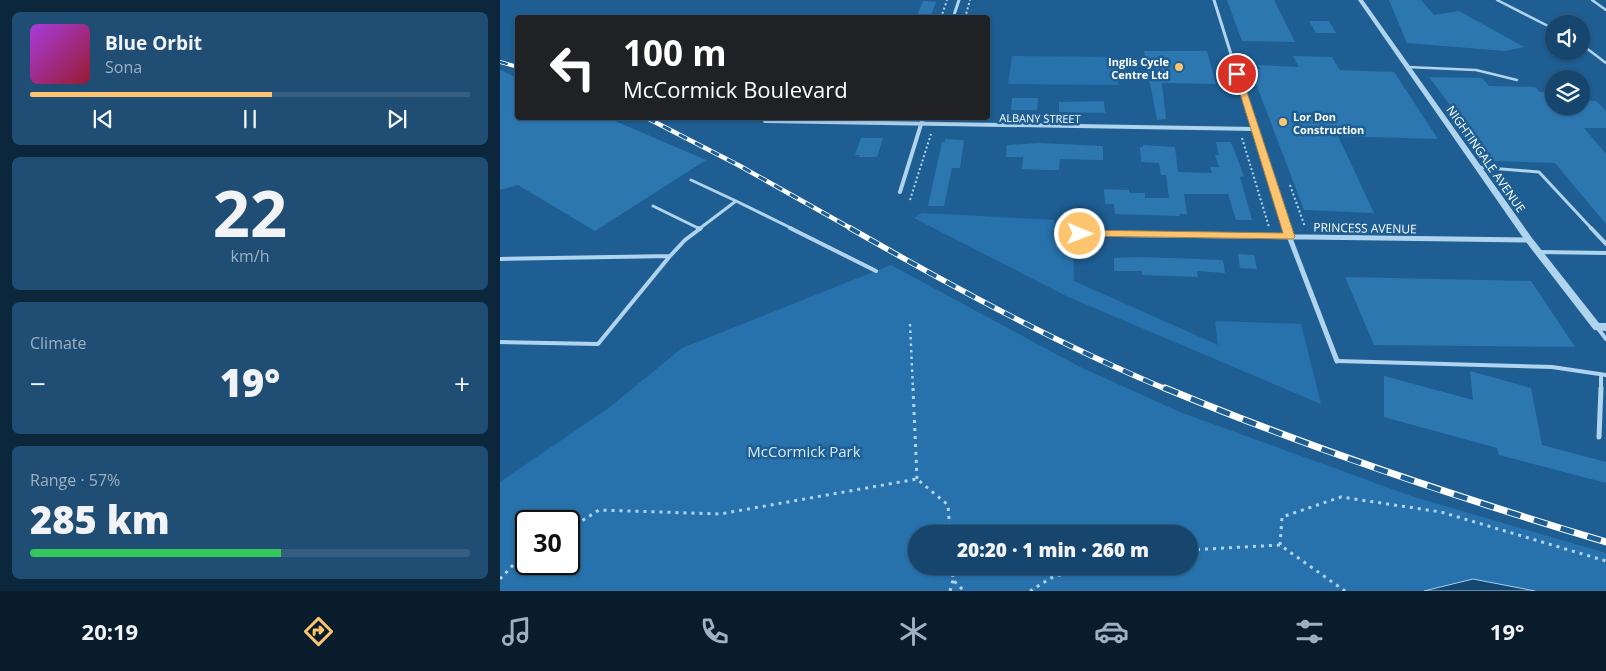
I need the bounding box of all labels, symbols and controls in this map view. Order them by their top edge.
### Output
map controls [1545,15,1590,115]
button: sound [1545,15,1590,60]
text: 100 m [623,29,727,76]
text: Blue Orbit [105,30,202,56]
icon: left [540,35,605,100]
pin [1216,53,1258,95]
place label: Inglis Cycle Centre Ltd [1108,54,1169,82]
text: Sona [105,56,142,78]
icon: arrive [1223,60,1251,88]
marker: Inglis Cycle Centre Ltd [1173,61,1185,73]
button: layers [1545,70,1590,115]
text: McCormick Boulevard [623,74,848,104]
street label: NIGHTINGALE AVENUE [1443,102,1529,216]
icon: previous [89,105,117,133]
icon: pause [236,105,264,133]
icon: next [383,105,411,133]
place label: Lor Don Construction [1293,109,1364,137]
street label: ALBANY STREET [999,110,1081,126]
marker: Lor Don Construction [1277,116,1289,128]
text: 22 [213,168,287,256]
position arrow [1053,207,1105,259]
street label: PRINCESS AVENUE [1313,219,1417,237]
text: km/h [231,245,269,267]
text: Climate [30,332,87,354]
text: 19° [220,356,280,408]
text: − [30,364,46,402]
text: + [454,364,470,402]
park label: McCormick Park [747,441,861,461]
text: Range · 57% [30,469,120,491]
text: 285 km [30,493,170,545]
speed limit sign: 30 [515,510,580,575]
text: 20:20 · 1 min · 260 m [957,537,1149,563]
icon: directions [301,614,336,649]
icon: music [499,614,534,649]
icon: phone [697,614,732,649]
icon: climate [896,614,931,649]
icon: car [1094,614,1129,649]
icon: filters [1292,614,1327,649]
text: 20:19 [82,616,138,646]
text: 19° [1490,616,1524,646]

